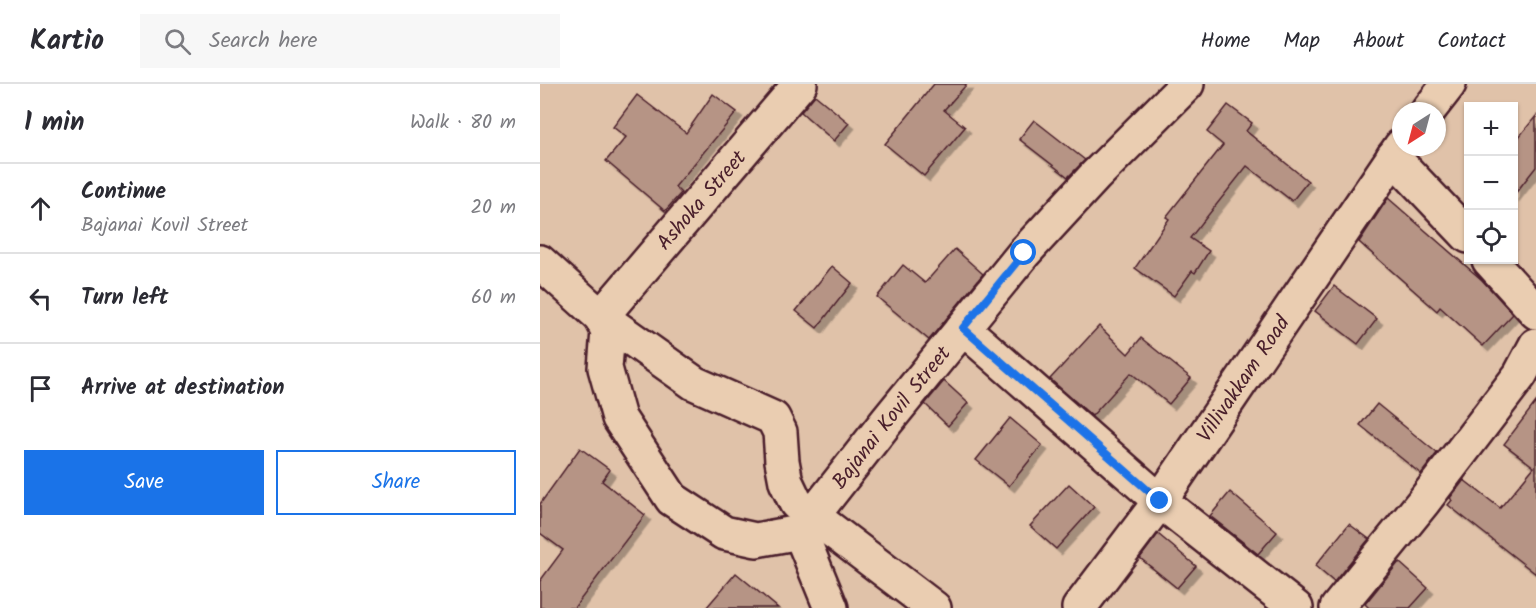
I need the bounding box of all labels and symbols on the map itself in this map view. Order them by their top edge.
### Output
north arrow [1392,102,1446,156]
street label: Ashoka Street [649,143,756,259]
route start [1010,239,1036,265]
street label: Villivakkam Road [1189,309,1300,450]
street label: Bajanai Kovil Street [824,339,960,497]
route end [1146,487,1172,513]

